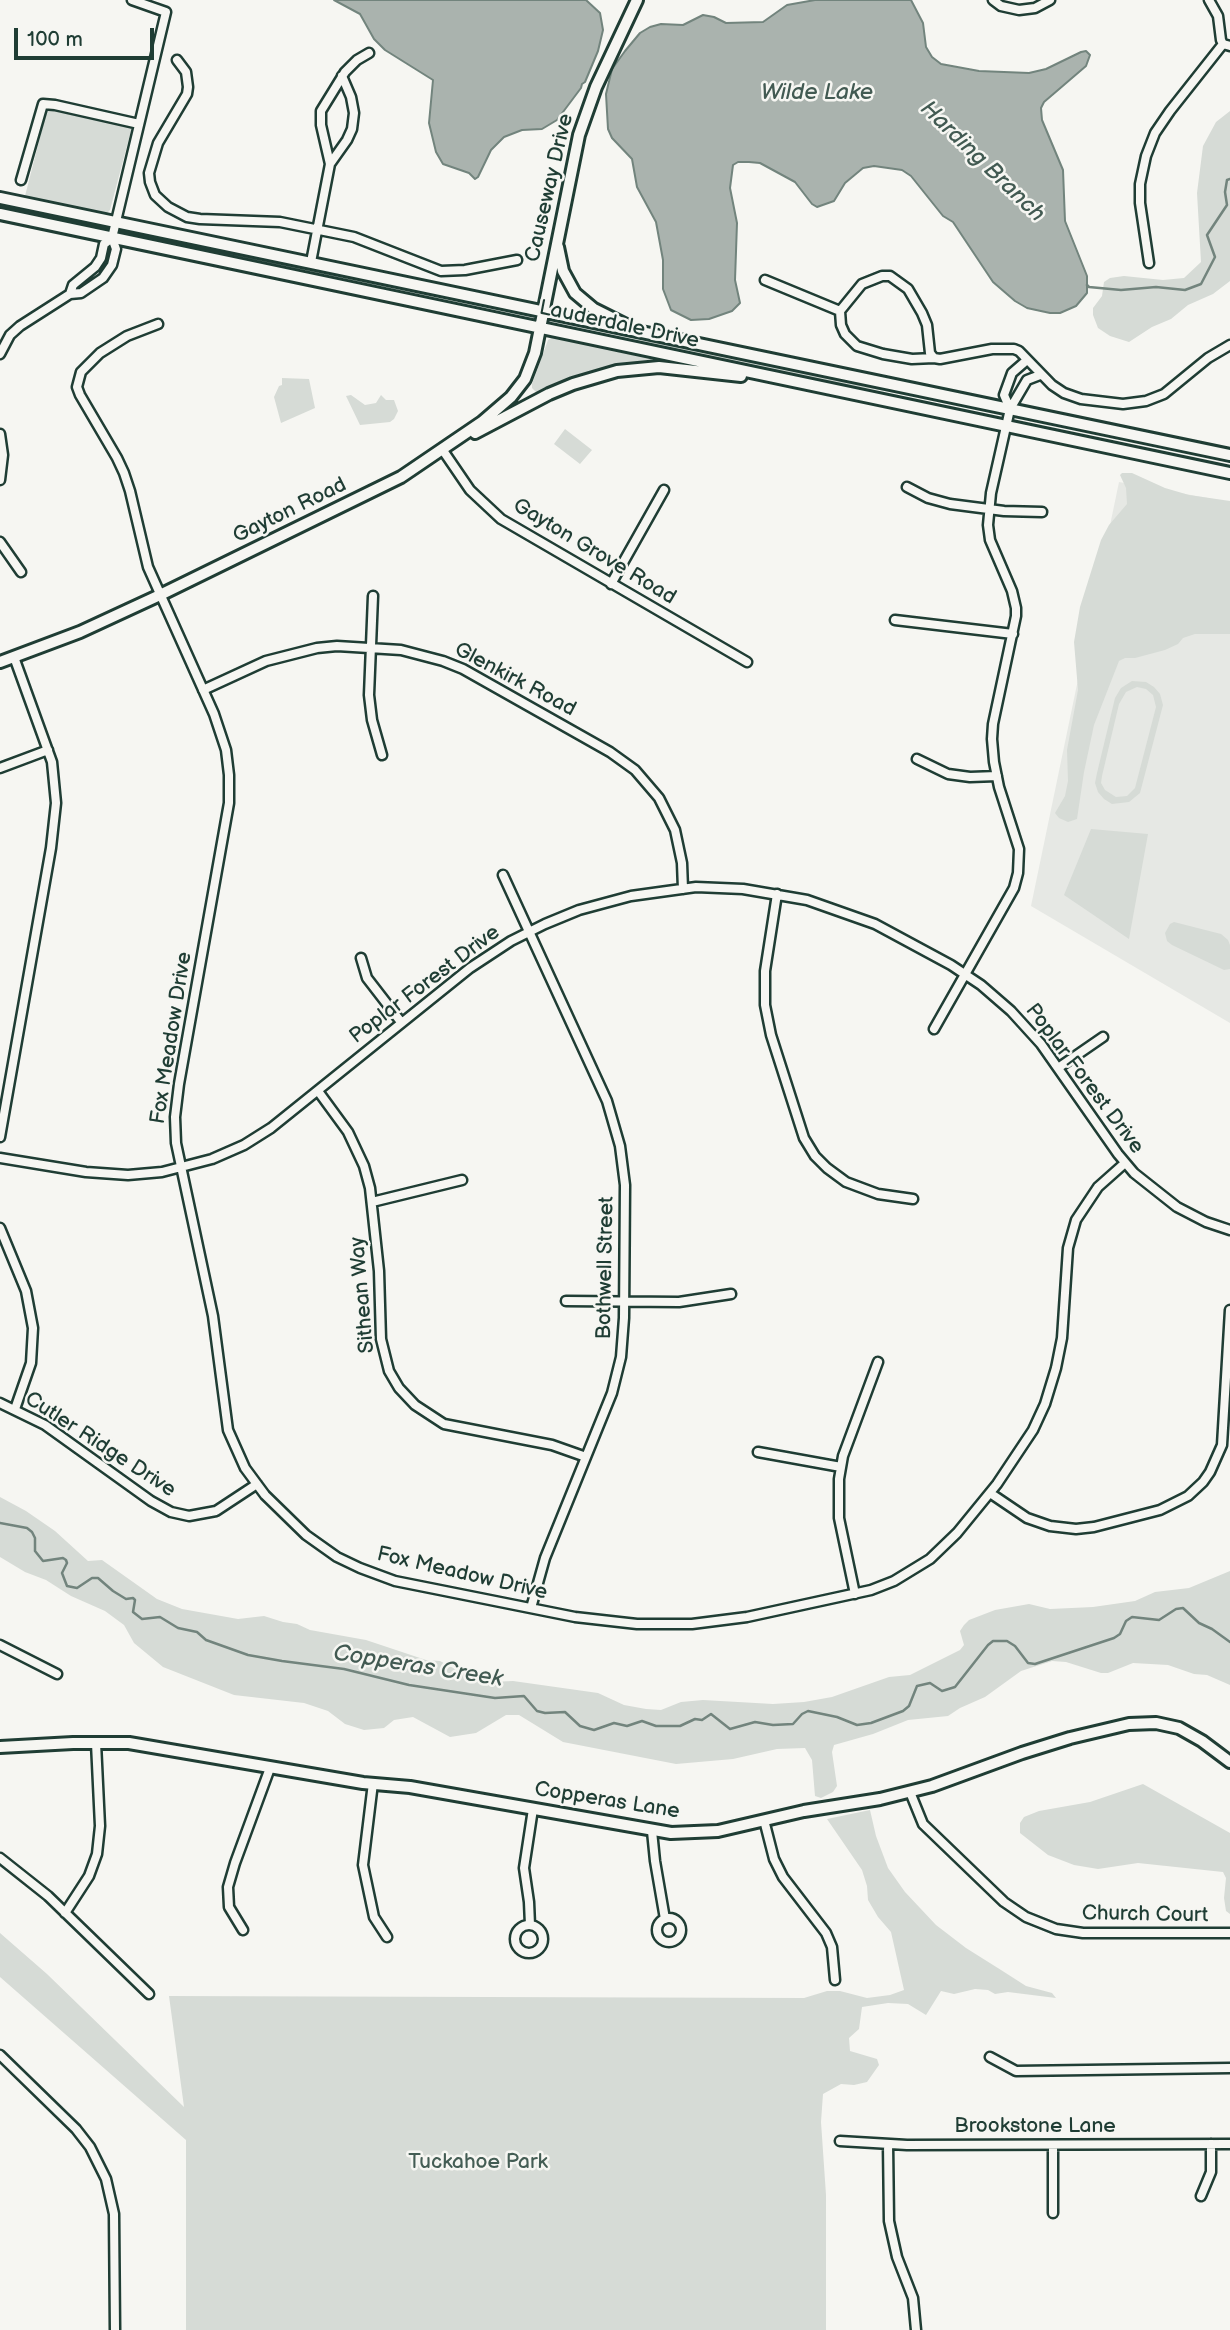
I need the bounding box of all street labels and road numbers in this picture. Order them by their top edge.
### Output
street label: Causeway Drive [521,111,579,265]
street label: Lauderdale Drive [537,296,701,354]
street label: Gayton Road [229,473,351,549]
street label: Gayton Grove Road [508,493,680,611]
street label: Glenkirk Road [450,637,580,723]
street label: Poplar Forest Drive [345,920,505,1050]
street label: Fox Meadow Drive [146,950,198,1126]
street label: Poplar Forest Drive [1019,999,1149,1159]
street label: Bothwell Street [592,1196,620,1340]
street label: Sithean Way [345,1236,381,1354]
street label: Cutler Ridge Drive [20,1387,180,1503]
street label: Fox Meadow Drive [374,1542,550,1606]
street label: Copperas Lane [533,1777,681,1825]
street label: Church Court [1082,1901,1208,1929]
street label: Brookstone Lane [954,2114,1116,2140]

